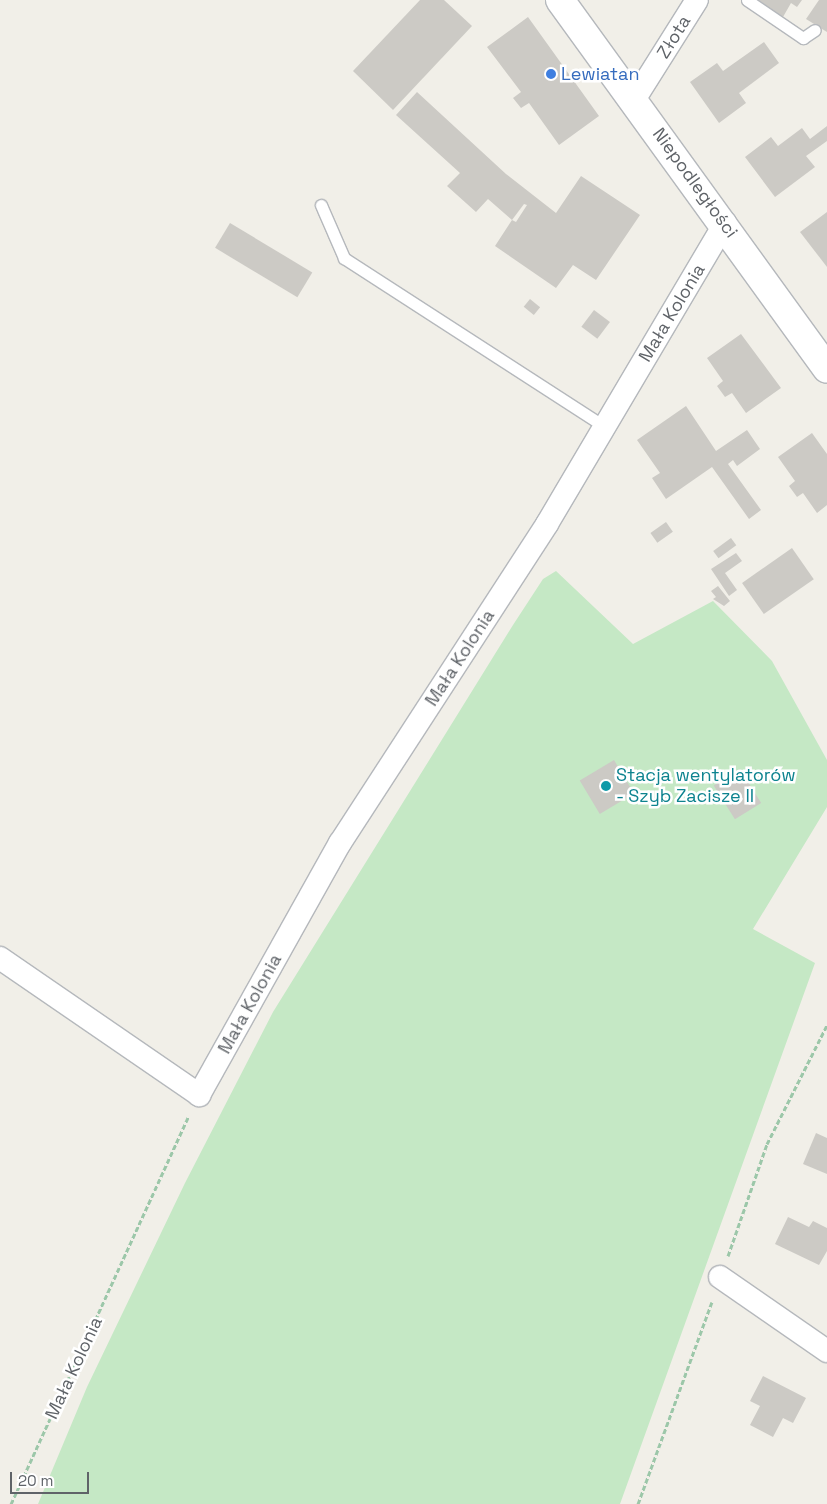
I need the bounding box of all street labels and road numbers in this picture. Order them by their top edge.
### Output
street label: Złota [653,12,695,62]
street label: Niepodległości [648,124,742,242]
street label: Mała Kolonia [634,260,710,366]
street label: Mała Kolonia [421,606,499,710]
street label: Mała Kolonia [214,950,286,1058]
street label: Mała Kolonia [41,1313,107,1423]

